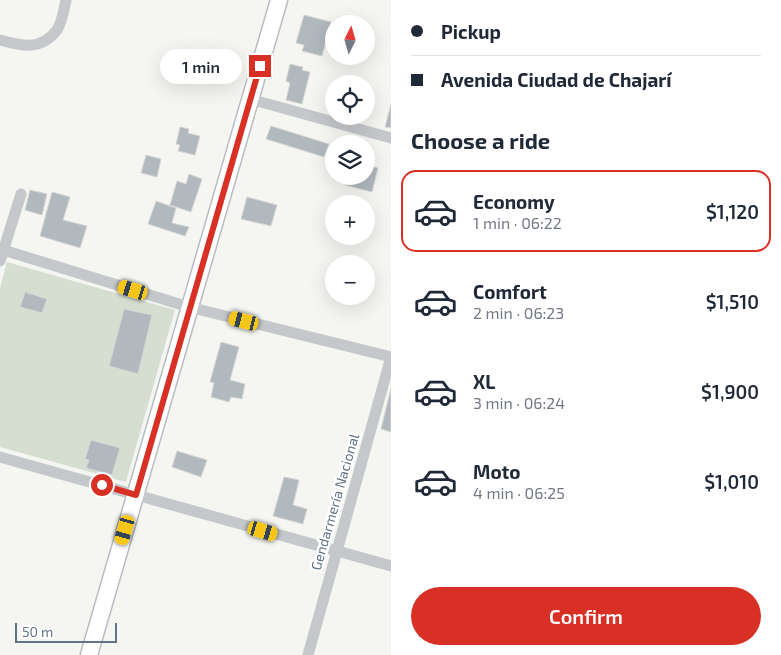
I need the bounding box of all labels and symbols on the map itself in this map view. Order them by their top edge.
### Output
north arrow [325,15,375,65]
callout: 1 min [160,48,242,84]
route end [249,55,271,77]
car [116,278,149,302]
car [227,310,260,332]
street label: Gendarmería Nacional [307,431,362,572]
route start [91,474,113,496]
car [113,514,136,546]
car [246,520,279,542]
scale bar [15,620,118,643]

